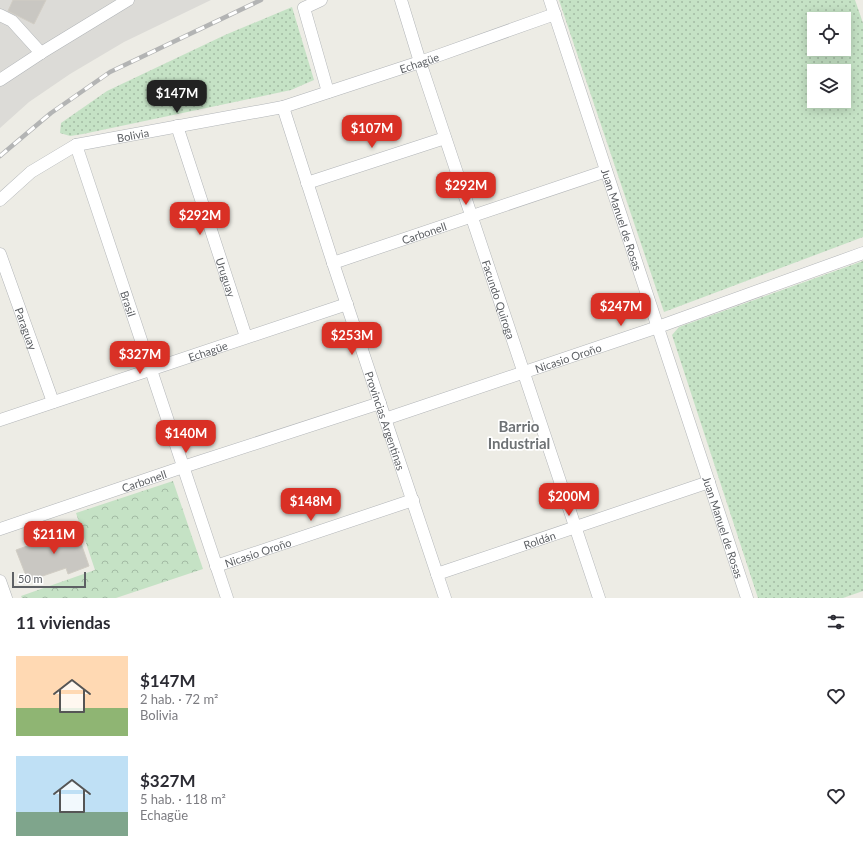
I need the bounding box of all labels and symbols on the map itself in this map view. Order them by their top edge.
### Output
street label: Echagüe [398,49,441,75]
pin: $147M [149,80,205,114]
pin: $107M [344,115,400,149]
street label: Bolivia [116,125,150,144]
street label: Juan Manuel de Rosas [599,167,645,272]
pin: $292M [438,172,494,206]
pin: $292M [172,202,228,236]
street label: Carbonell [400,219,448,246]
street label: Uruguay [214,256,239,299]
street label: Facundo Quiroga [480,258,518,340]
street label: Brasil [118,289,139,318]
pin: $247M [593,293,649,327]
street label: Paraguay [13,305,40,352]
pin: $253M [324,322,380,356]
street label: Echagüe [186,338,229,363]
street label: Nicasio Oroño [533,340,603,375]
pin: $327M [112,341,168,375]
street label: Provincias Argentinas [363,369,408,472]
district label: Barrio Industrial [488,417,550,452]
pin: $140M [158,420,214,454]
street label: Carbonell [120,467,168,494]
street label: Juan Manuel de Rosas [701,474,747,580]
pin: $200M [541,483,597,517]
pin: $148M [283,488,339,522]
pin: $211M [26,521,82,555]
street label: Roldán [522,528,557,551]
street label: Nicasio Oroño [223,535,293,569]
scale bar [12,570,86,589]

